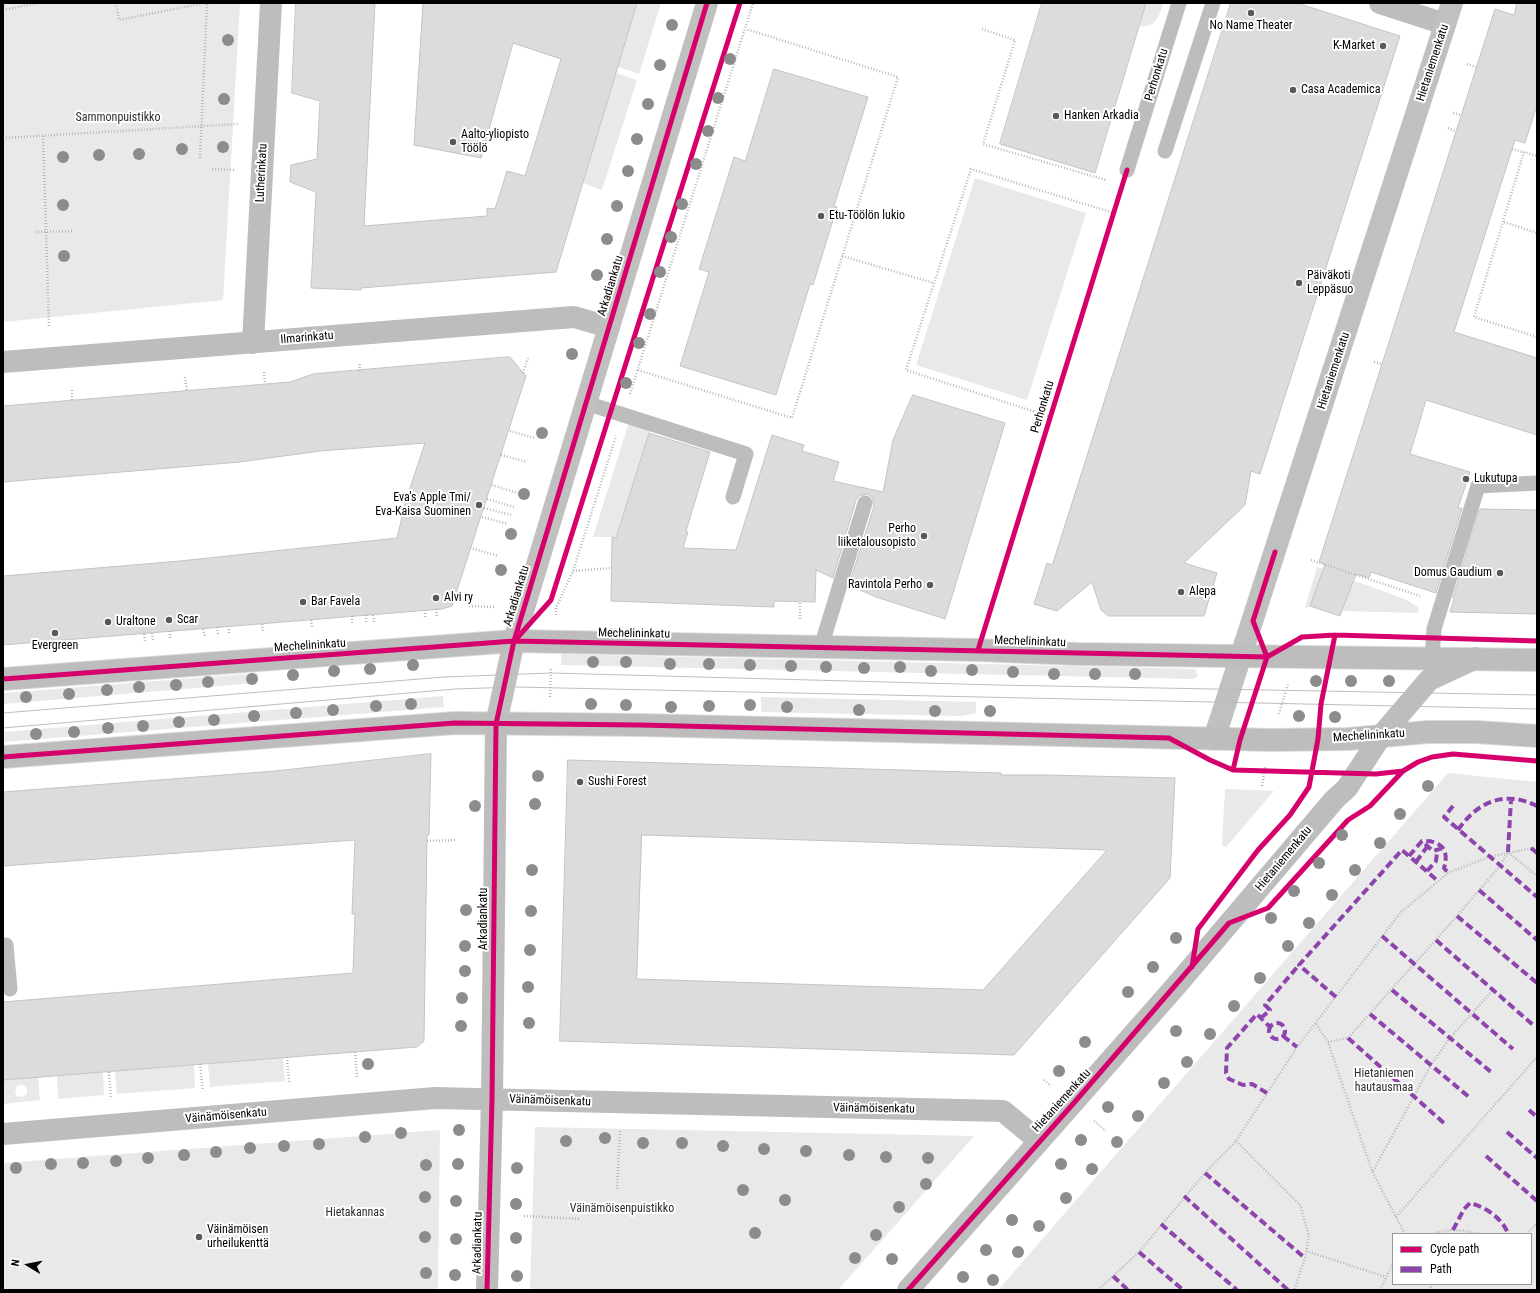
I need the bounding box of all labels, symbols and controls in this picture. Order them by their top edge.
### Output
marker: No Name Theater [1246,8,1256,18]
place label: No Name Theater [1209,19,1293,33]
street label: Hietaniemenkatu [1414,23,1452,103]
place label: K-Market [1333,39,1375,53]
marker: K-Market [1378,41,1388,51]
street label: Perhonkatu [1142,47,1172,103]
place label: Casa Academica [1301,83,1380,97]
marker: Casa Academica [1288,85,1298,95]
place label: Hanken Arkadia [1064,109,1139,123]
park label: Sammonpuistikko [76,111,160,125]
marker: Hanken Arkadia [1051,111,1061,121]
place label: Aalto-yliopisto Töölö [461,128,529,156]
marker: Aalto-yliopisto Töölö [448,137,458,147]
street label: Lutherinkatu [253,143,271,203]
place label: Etu-Töölön lukio [829,209,905,223]
marker: Etu-Töölön lukio [816,211,826,221]
street label: Arkadiankatu [595,254,627,318]
place label: Päiväkoti Leppäsuo [1307,269,1353,297]
marker: Päiväkoti Leppäsuo [1294,278,1304,288]
street label: Ilmarinkatu [280,329,334,347]
street label: Hietaniemenkatu [1315,331,1353,411]
street label: Perhonkatu [1028,379,1058,435]
place label: Lukutupa [1474,472,1517,486]
marker: Lukutupa [1461,474,1471,484]
place label: Eva’s Apple Tmi/ Eva-Kaisa Suominen [375,491,471,519]
marker: Eva’s Apple Tmi/ Eva-Kaisa Suominen [474,500,484,510]
place label: Perho liiketalousopisto [838,522,916,550]
marker: Perho liiketalousopisto [919,531,929,541]
street label: Arkadiankatu [501,564,533,628]
place label: Domus Gaudium [1414,566,1492,580]
marker: Domus Gaudium [1495,568,1505,578]
place label: Ravintola Perho [848,578,922,592]
marker: Ravintola Perho [925,580,935,590]
place label: Alepa [1189,585,1216,599]
marker: Alepa [1176,587,1186,597]
place label: Alvi ry [444,591,473,605]
marker: Alvi ry [431,593,441,603]
place label: Bar Favela [311,595,360,609]
marker: Bar Favela [298,597,308,607]
place label: Scar [177,613,198,627]
place label: Uraltone [116,615,156,629]
marker: Scar [164,615,174,625]
marker: Uraltone [103,617,113,627]
street label: Mechelininkatu [598,626,670,642]
marker: Evergreen [50,628,60,638]
street label: Mechelininkatu [994,634,1066,650]
street label: Mechelininkatu [274,636,346,656]
place label: Evergreen [32,639,78,653]
street label: Mechelininkatu [1333,726,1405,746]
place label: Sushi Forest [588,775,647,789]
marker: Sushi Forest [575,777,585,787]
street label: Hietaniemenkatu [1253,824,1315,894]
street label: Arkadiankatu [477,888,491,950]
street label: Hietaniemenkatu [1030,1066,1094,1136]
park label: Hietaniemen hautausmaa [1354,1067,1414,1095]
street label: Väinämöisenkatu [509,1092,591,1110]
street label: Väinämöisenkatu [833,1101,915,1117]
street label: Väinämöisenkatu [185,1105,267,1127]
park label: Väinämöisenpuistikko [570,1202,674,1216]
park label: Hietakannas [325,1206,385,1220]
street label: Arkadiankatu [470,1212,486,1274]
place label: Väinämöisen urheilukenttä [207,1223,269,1251]
marker: Väinämöisen urheilukenttä [194,1232,204,1242]
legend [1392,1233,1532,1285]
text: Cycle path [1430,1242,1479,1256]
north arrow [8,1245,48,1285]
text: N [9,1258,23,1267]
text: Path [1430,1262,1452,1276]

